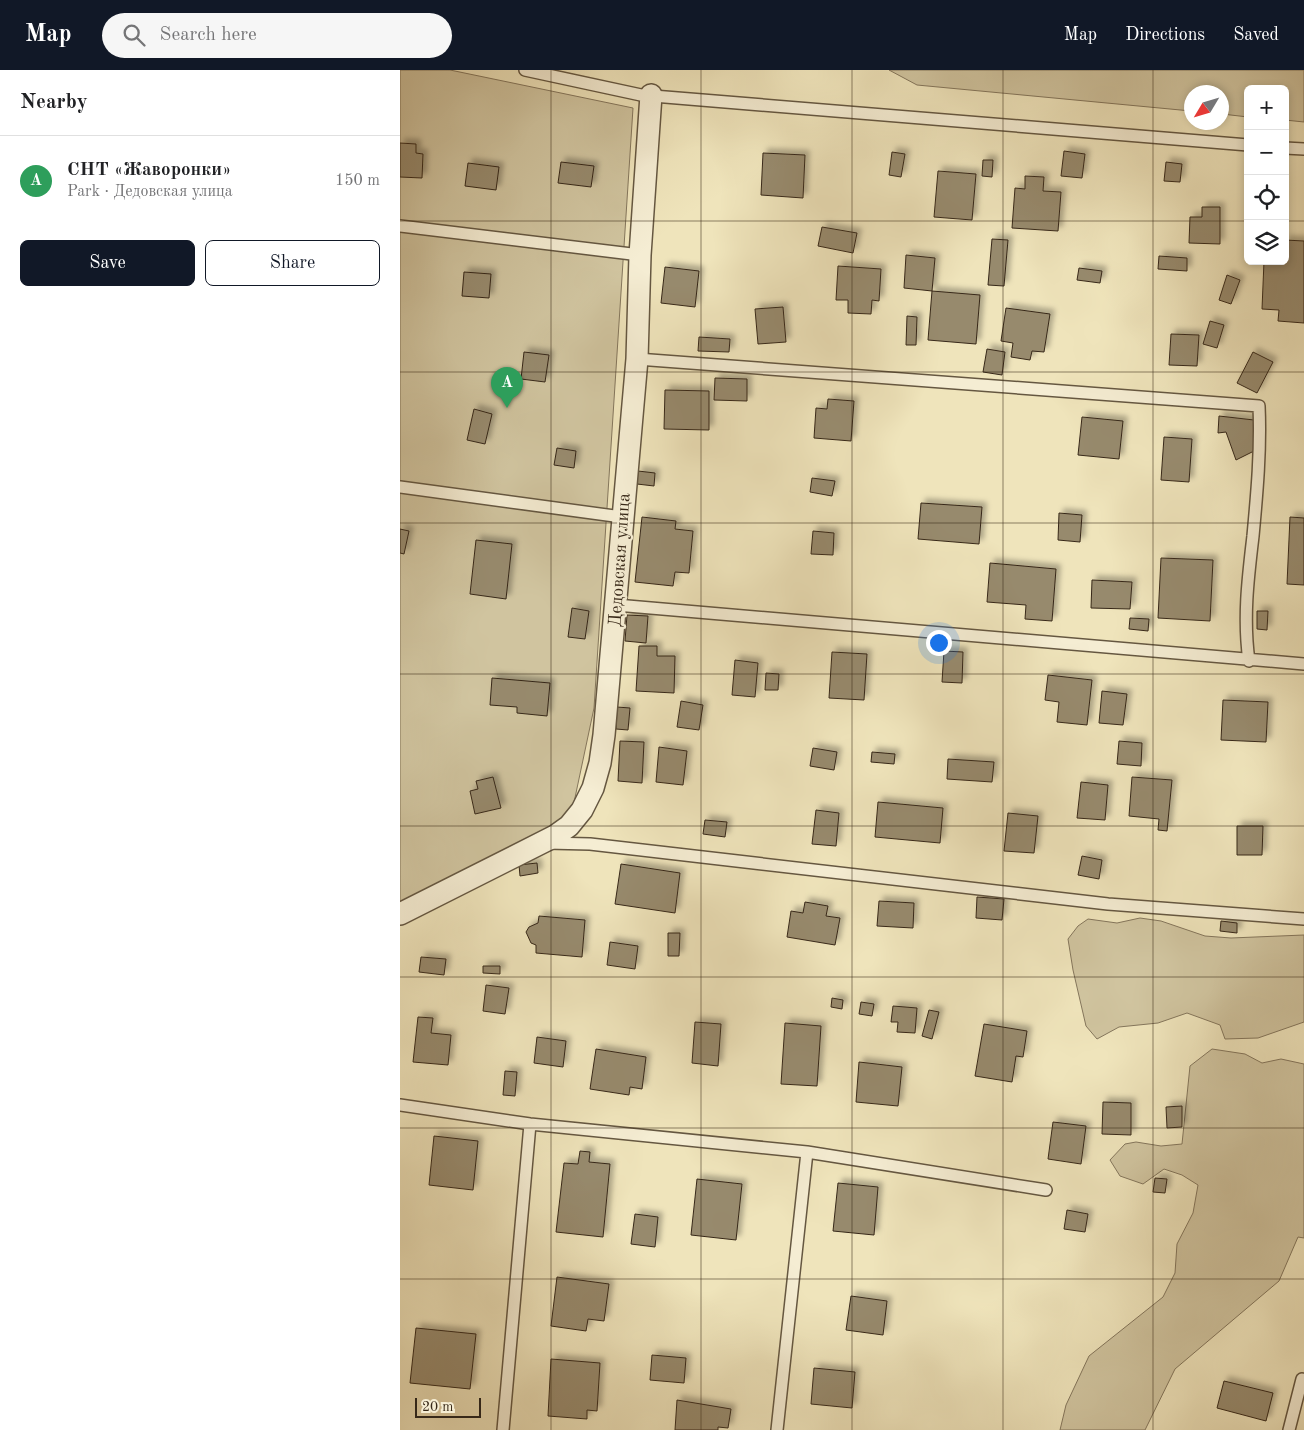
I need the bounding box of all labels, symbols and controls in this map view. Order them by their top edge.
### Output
search box [102,13,452,58]
icon: search [120,21,148,49]
text: Map [25,23,72,47]
text: Search here [160,26,257,45]
text: Map [1064,26,1097,44]
text: Directions [1125,26,1205,44]
text: Saved [1233,26,1279,44]
north arrow [1184,85,1229,130]
map controls [1244,85,1289,265]
button: + [1244,85,1289,130]
text: Nearby [20,92,88,113]
button: − [1244,130,1289,175]
text: СНТ «Жаворонки» [67,161,231,180]
text: A [30,173,42,189]
text: 150 m [335,173,380,189]
button: locate [1244,175,1289,220]
text: Park · Дедовская улица [67,184,233,200]
button: layers [1244,220,1289,265]
button: Save [20,240,195,286]
button: Share [205,240,380,286]
pin: A [491,367,523,408]
street label: Дедовская улица [606,492,634,628]
your location [926,630,952,656]
scale bar [415,1395,481,1418]
text: 20 m [422,1400,453,1414]

